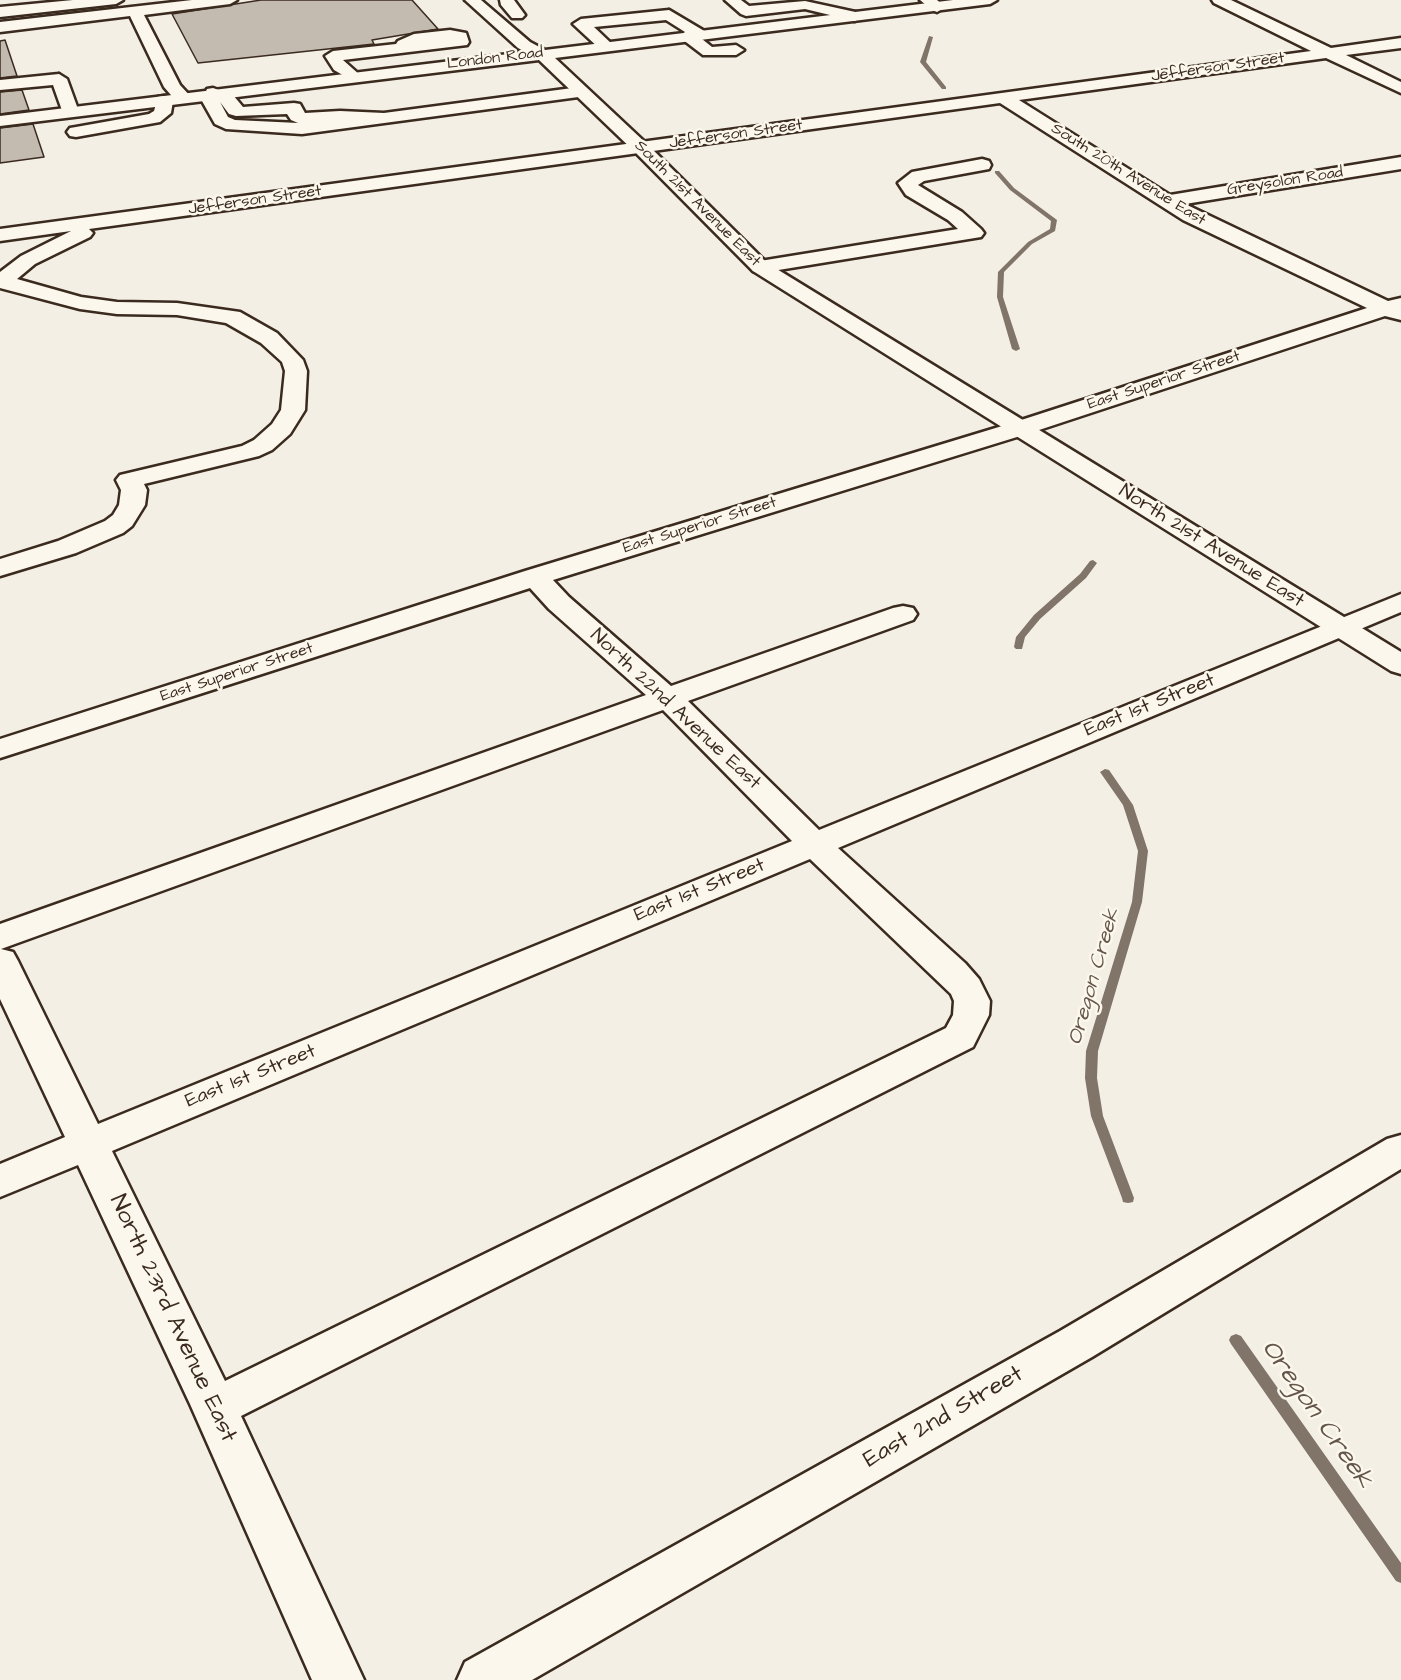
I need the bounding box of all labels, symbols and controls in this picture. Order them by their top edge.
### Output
street label: London Road [446,44,544,74]
street label: Jefferson Street [1150,49,1286,87]
street label: Jefferson Street [668,116,804,154]
street label: South 20th Avenue East [1047,119,1209,231]
street label: South 21st Avenue East [630,137,764,271]
street label: Greysolon Road [1226,163,1344,201]
street label: Jefferson Street [187,182,323,220]
street label: East Superior Street [1085,347,1243,415]
street label: North 21st Avenue East [1114,480,1308,614]
street label: East Superior Street [621,494,779,558]
street label: North 22nd Avenue East [585,624,765,796]
street label: East Superior Street [158,639,316,707]
street label: East 1st Street [1081,669,1219,743]
street label: East 1st Street [631,854,769,928]
water label: Oregon Creek [1064,906,1126,1048]
street label: East 1st Street [182,1040,320,1114]
street label: North 23rd Avenue East [102,1191,242,1447]
water label: Oregon Creek [1253,1335,1379,1495]
street label: East 2nd Street [859,1361,1029,1475]

